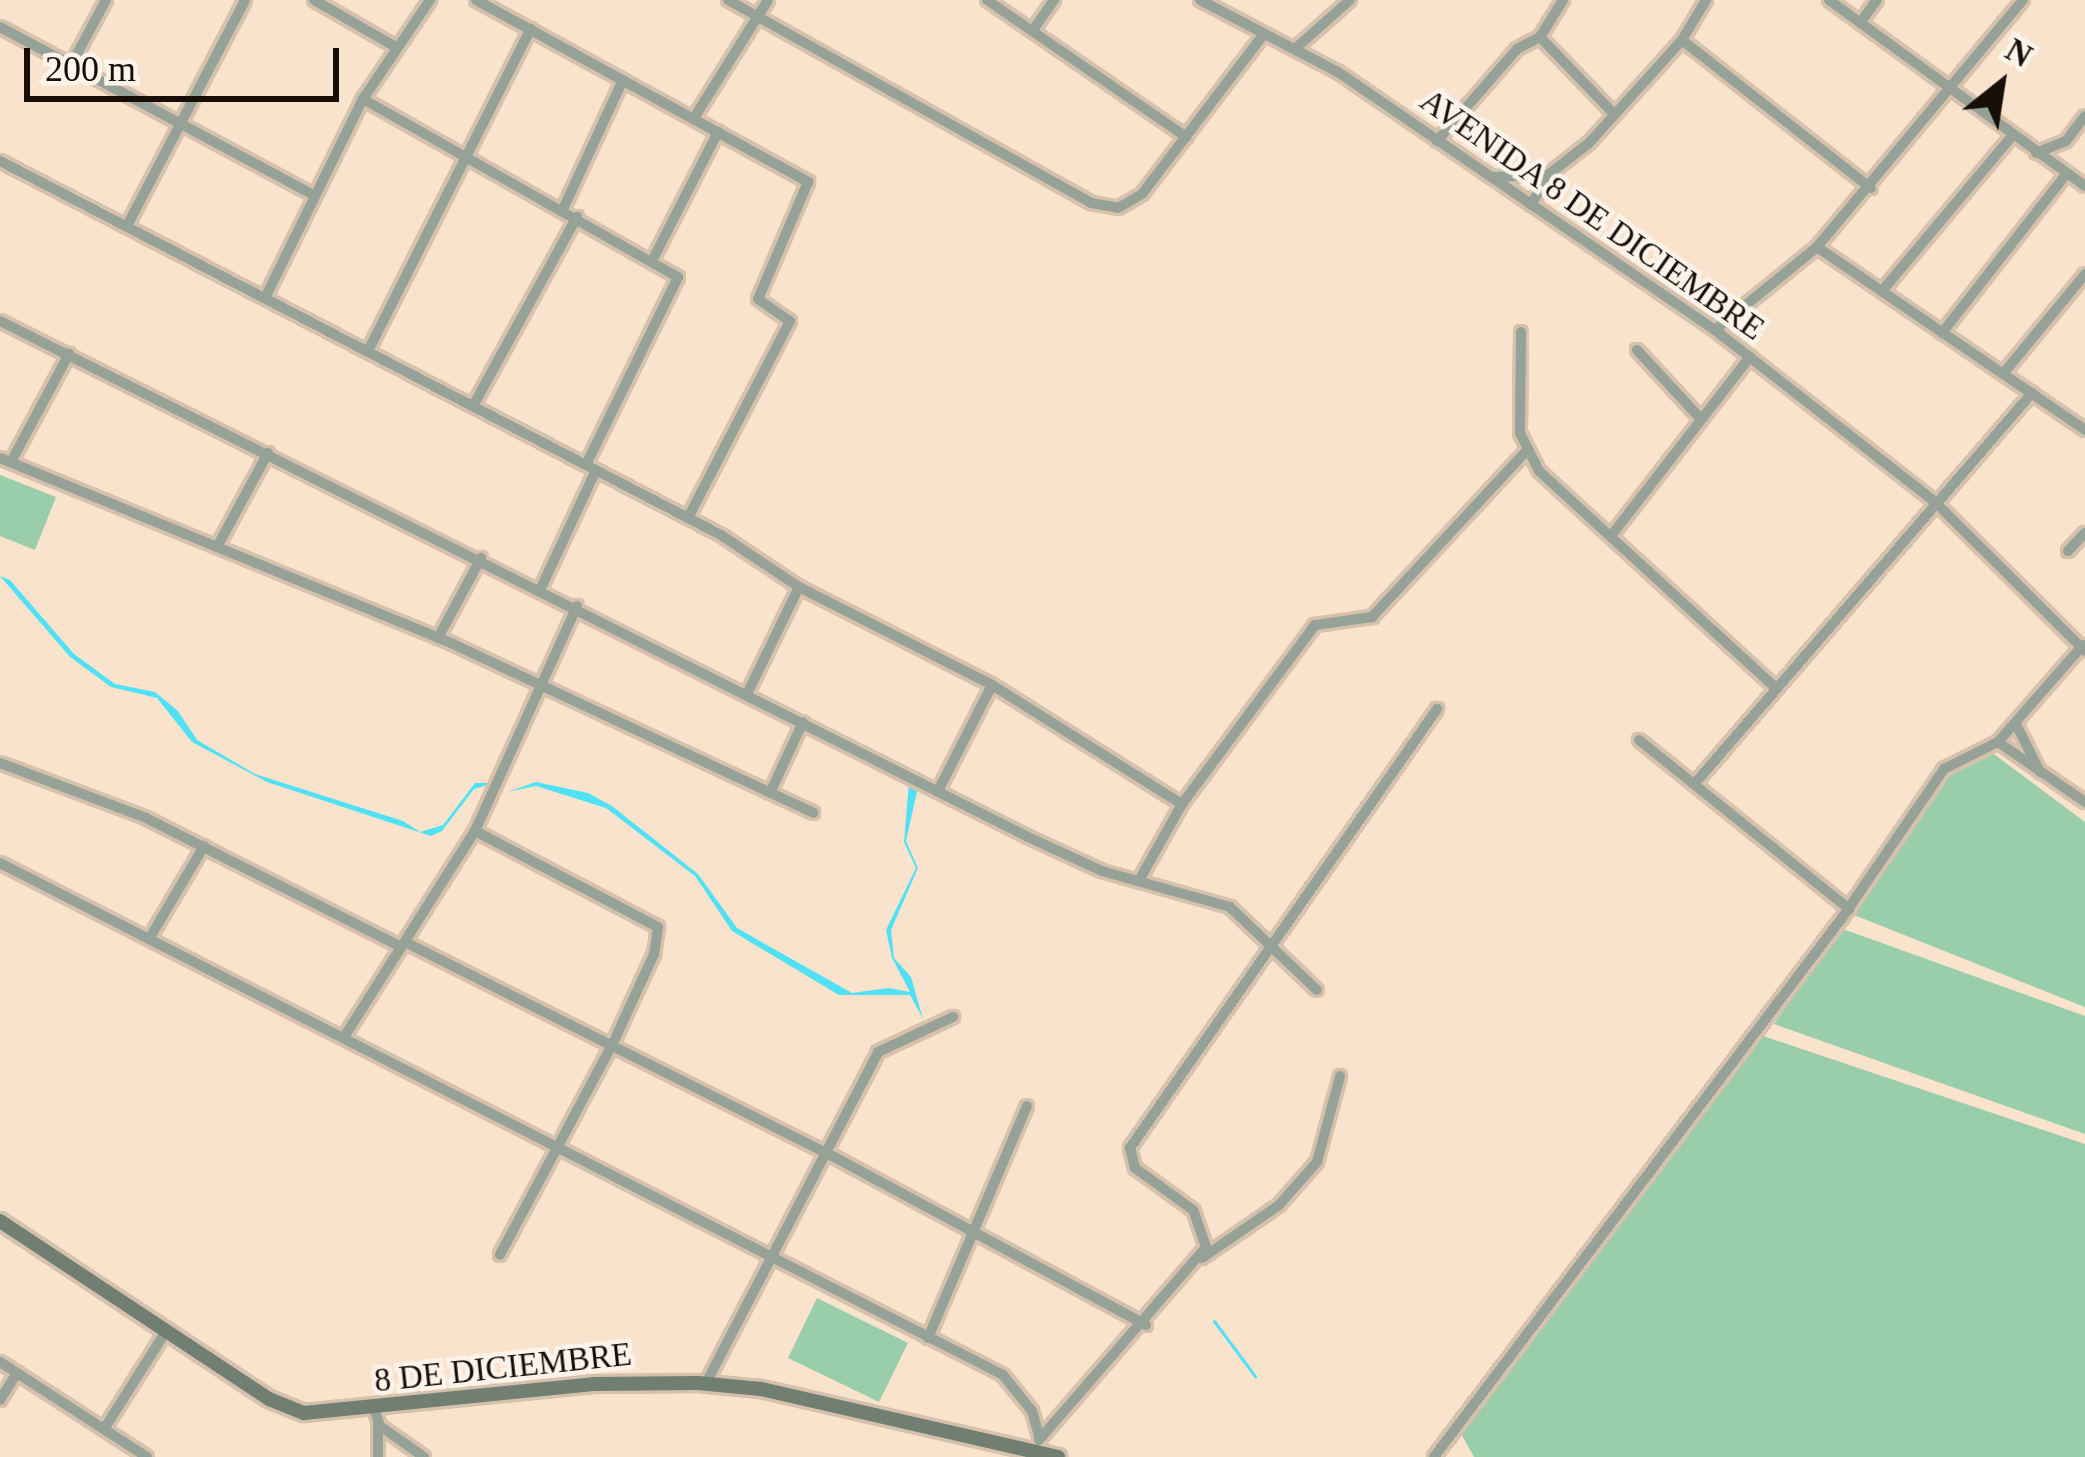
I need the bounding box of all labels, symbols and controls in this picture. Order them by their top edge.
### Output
scale bar [30,24,345,98]
north arrow [1941,24,2061,144]
text: N [2000,31,2038,74]
text: 200 m [45,49,136,89]
street label: AVENIDA 8 DE DICIEMBRE [1412,80,1772,350]
street label: 8 DE DICIEMBRE [372,1335,634,1401]

